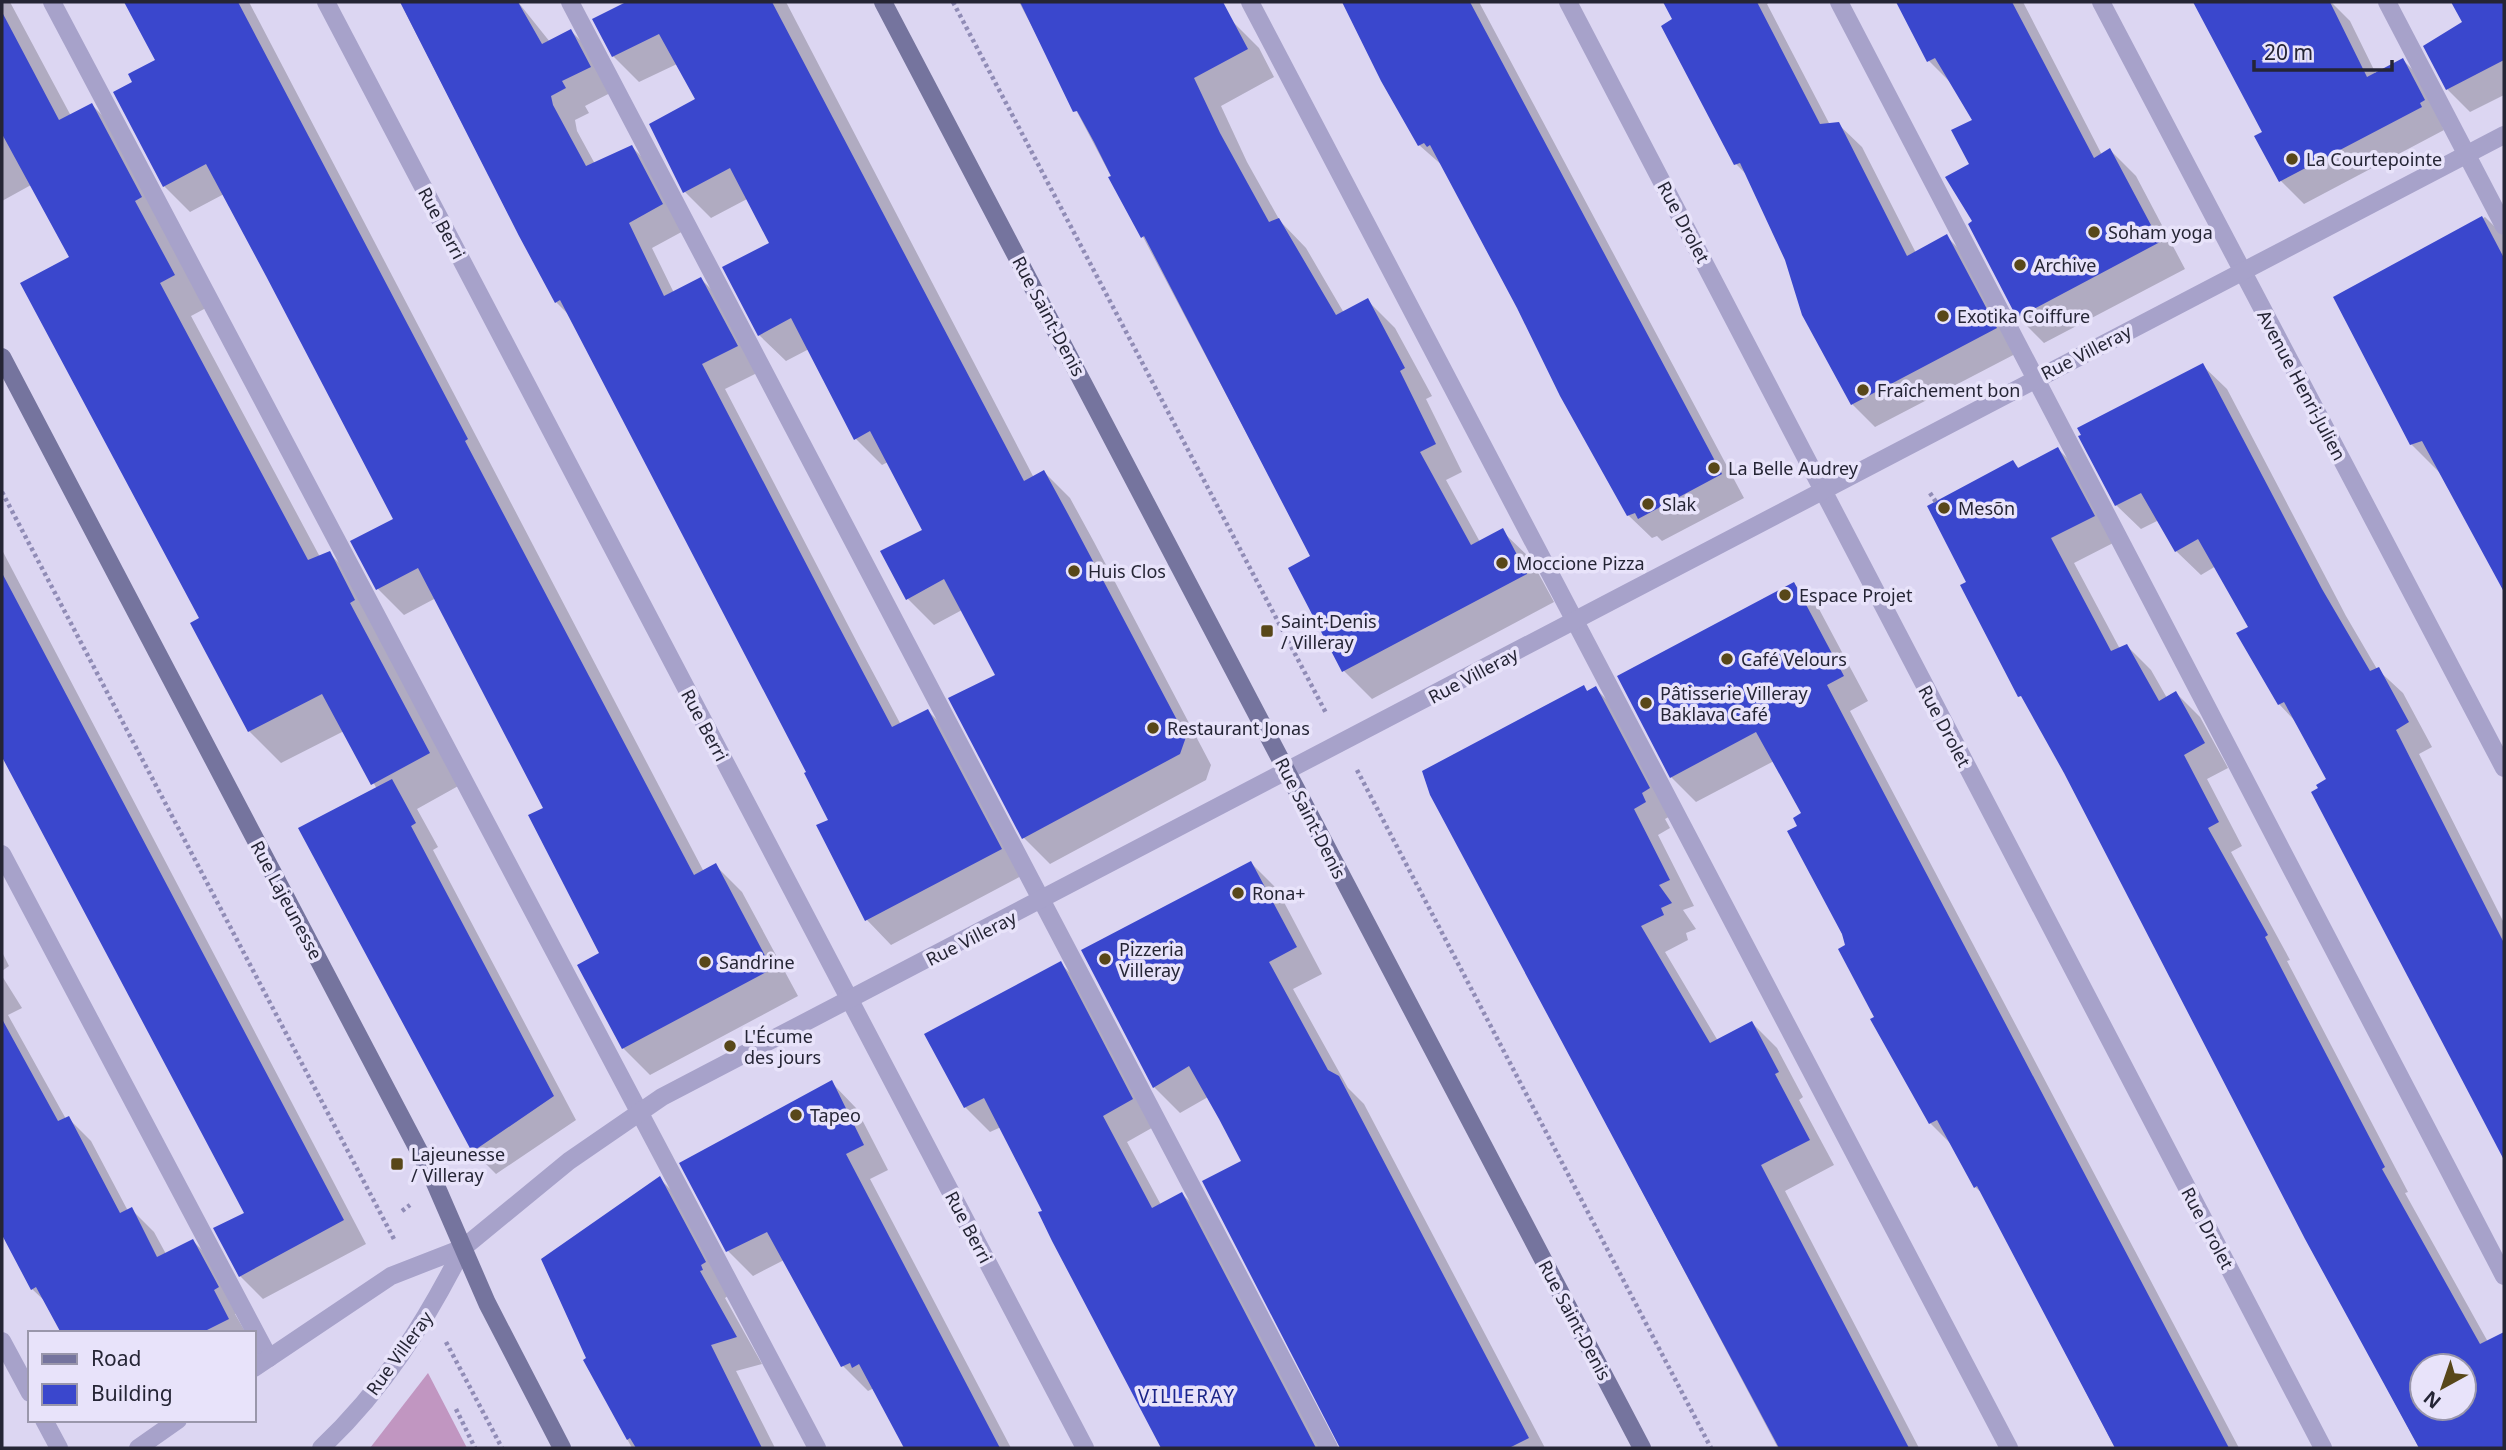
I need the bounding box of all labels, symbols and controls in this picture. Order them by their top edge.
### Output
scale bar [2254,28,2392,72]
text: 20 m [2264,38,2313,66]
place label: La Courtepointe [2306,147,2442,171]
marker: La Courtepointe [2284,151,2300,167]
street label: Rue Drolet [1652,177,1716,268]
street label: Rue Berri [413,183,471,263]
place label: Soham yoga [2108,220,2213,244]
marker: Soham yoga [2086,224,2102,240]
street label: Rue Saint-Denis [1007,252,1091,380]
place label: Archive [2034,253,2096,277]
marker: Archive [2012,257,2028,273]
place label: Exotika Coiffure [1957,304,2090,328]
street label: Avenue Henri-Julien [2252,306,2352,464]
marker: Exotika Coiffure [1935,308,1951,324]
street label: Rue Villeray [2037,319,2136,385]
place label: Fraîchement bon [1877,378,2020,402]
marker: Fraîchement bon [1855,382,1871,398]
place label: La Belle Audrey [1728,456,1859,480]
marker: La Belle Audrey [1706,460,1722,476]
place label: Slak [1662,492,1697,516]
marker: Slak [1640,496,1656,512]
place label: Mesõn [1958,496,2015,520]
marker: Mesõn [1936,500,1952,516]
place label: Moccione Pizza [1516,551,1645,575]
marker: Moccione Pizza [1494,555,1510,571]
place label: Huis Clos [1088,559,1166,583]
marker: Huis Clos [1066,563,1082,579]
place label: Espace Projet [1799,583,1913,607]
marker: Espace Projet [1777,587,1793,603]
place label: Saint-Denis / Villeray [1281,609,1377,654]
marker: Saint-Denis / Villeray [1259,623,1275,639]
street label: Rue Villeray [1424,641,1523,709]
place label: Café Velours [1741,647,1847,671]
marker: Café Velours [1719,651,1735,667]
place label: Pâtisserie Villeray Baklava Café [1660,681,1808,726]
street label: Rue Drolet [1913,681,1977,772]
street label: Rue Berri [676,685,734,765]
marker: Pâtisserie Villeray Baklava Café [1638,695,1654,711]
place label: Restaurant Jonas [1167,716,1310,740]
marker: Restaurant Jonas [1145,720,1161,736]
street label: Rue Saint-Denis [1270,753,1352,883]
street label: Rue Lajeunesse [246,836,328,964]
place label: Rona+ [1252,881,1306,905]
marker: Rona+ [1230,885,1246,901]
street label: Rue Villeray [922,905,1021,971]
place label: Pizzeria Villeray [1119,937,1184,982]
place label: Sandrine [719,950,795,974]
marker: Pizzeria Villeray [1097,951,1113,967]
marker: Sandrine [697,954,713,970]
place label: L'Écume des jours [744,1024,821,1069]
marker: L'Écume des jours [722,1038,738,1054]
place label: Tapeo [810,1103,861,1127]
marker: Tapeo [788,1107,804,1123]
place label: Lajeunesse / Villeray [411,1142,505,1187]
marker: Lajeunesse / Villeray [389,1156,405,1172]
street label: Rue Drolet [2176,1183,2240,1274]
street label: Rue Berri [940,1187,998,1267]
street label: Rue Saint-Denis [1533,1256,1617,1384]
street label: Rue Villeray [360,1305,438,1400]
legend [28,1331,256,1422]
text: Road [91,1344,141,1372]
north arrow [2408,1352,2478,1422]
text: Building [91,1379,173,1407]
district label: VILLERAY [1138,1383,1236,1409]
text: N [2418,1385,2446,1415]

